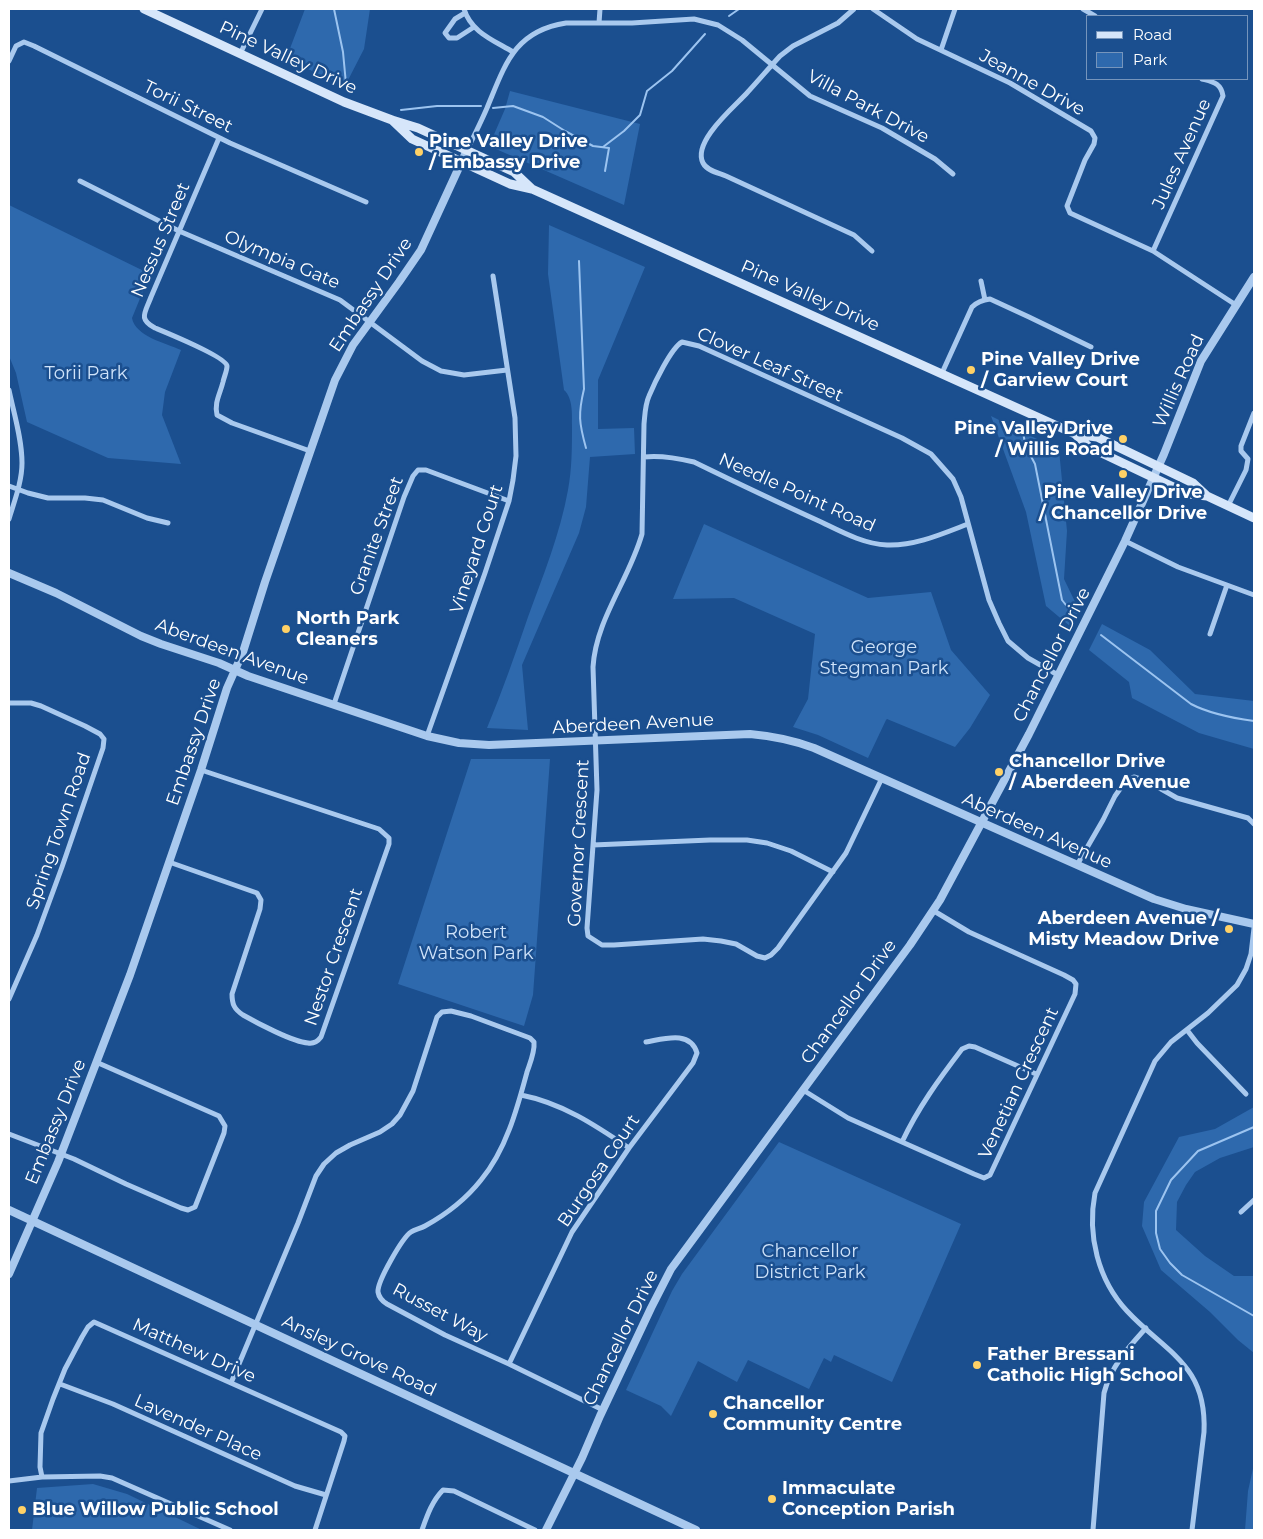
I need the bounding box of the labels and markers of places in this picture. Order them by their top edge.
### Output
place label: Pine Valley Drive / Embassy Drive [429,131,588,173]
marker: Pine Valley Drive / Embassy Drive [413,146,425,158]
place label: Pine Valley Drive / Garview Court [981,349,1140,392]
marker: Pine Valley Drive / Garview Court [965,364,977,376]
place label: Pine Valley Drive / Willis Road [954,418,1113,460]
marker: Pine Valley Drive / Willis Road [1117,433,1129,445]
marker: Pine Valley Drive / Chancellor Drive [1117,468,1129,480]
place label: Pine Valley Drive / Chancellor Drive [1039,482,1207,524]
place label: North Park Cleaners [296,608,399,650]
marker: North Park Cleaners [280,623,292,635]
place label: Chancellor Drive / Aberdeen Avenue [1009,751,1190,794]
marker: Chancellor Drive / Aberdeen Avenue [993,766,1005,778]
place label: Aberdeen Avenue / Misty Meadow Drive [1028,908,1219,951]
marker: Aberdeen Avenue / Misty Meadow Drive [1223,923,1235,935]
place label: Father Bressani Catholic High School [987,1344,1183,1386]
marker: Father Bressani Catholic High School [971,1359,983,1371]
place label: Chancellor Community Centre [723,1393,902,1436]
marker: Chancellor Community Centre [707,1408,719,1420]
place label: Immaculate Conception Parish [782,1478,955,1520]
marker: Immaculate Conception Parish [766,1493,778,1505]
place label: Blue Willow Public School [32,1499,279,1521]
marker: Blue Willow Public School [16,1504,28,1516]

